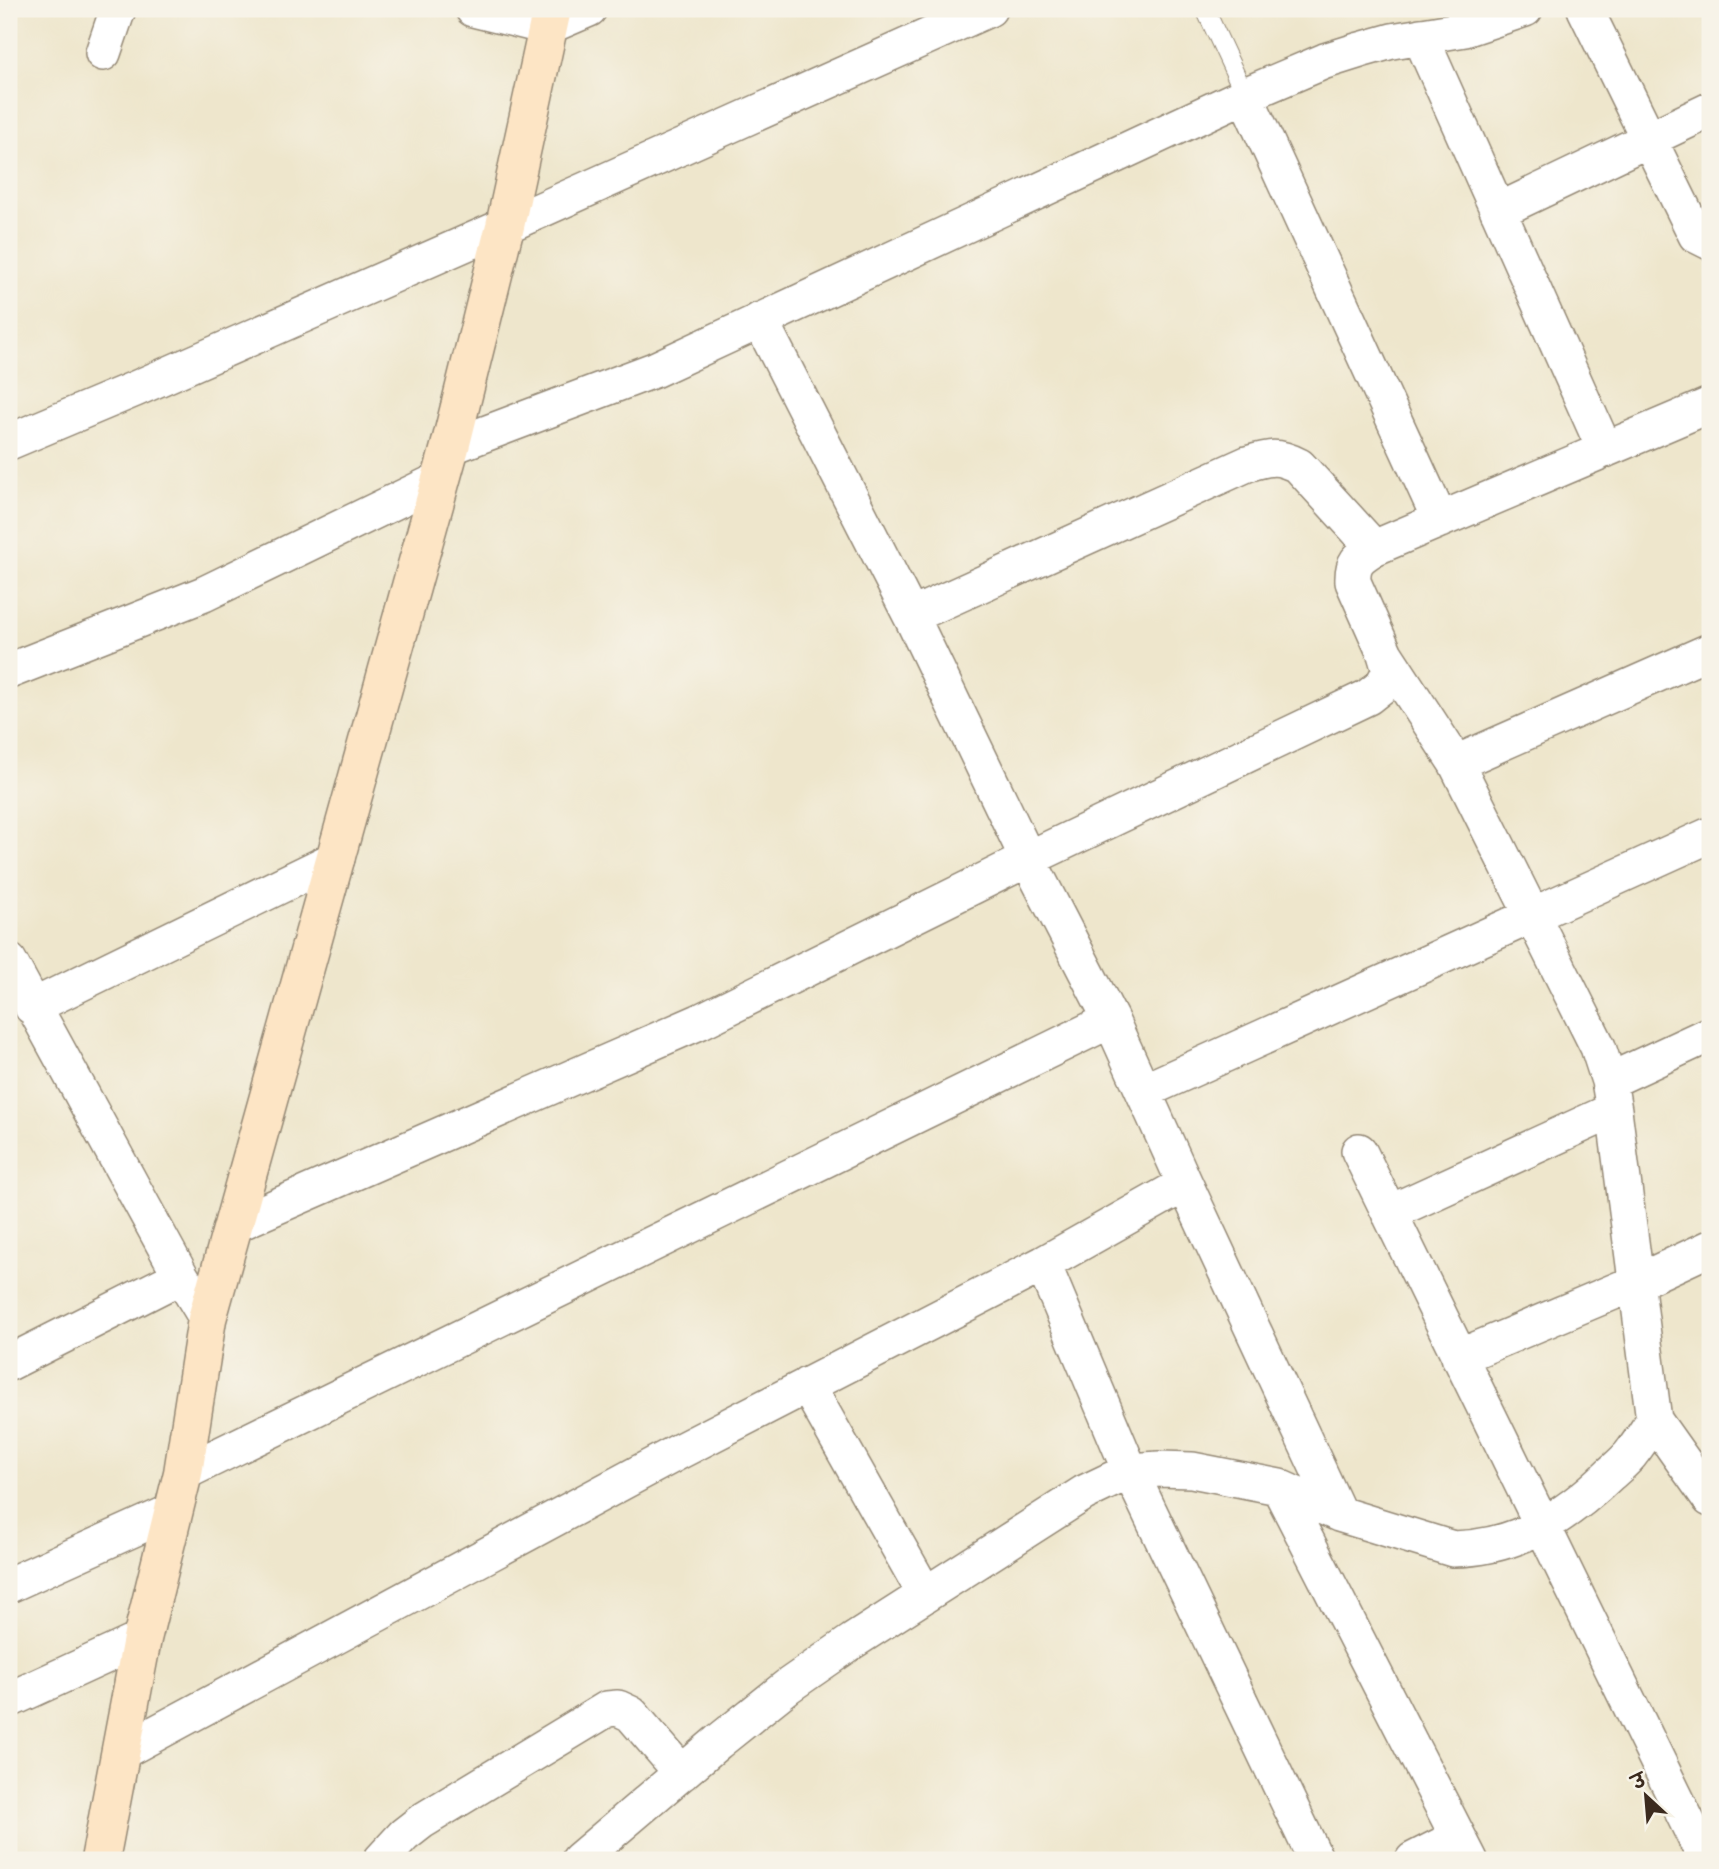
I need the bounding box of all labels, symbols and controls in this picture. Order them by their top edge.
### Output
north arrow [1610,1760,1680,1830]
text: उ [1627,1768,1652,1796]

